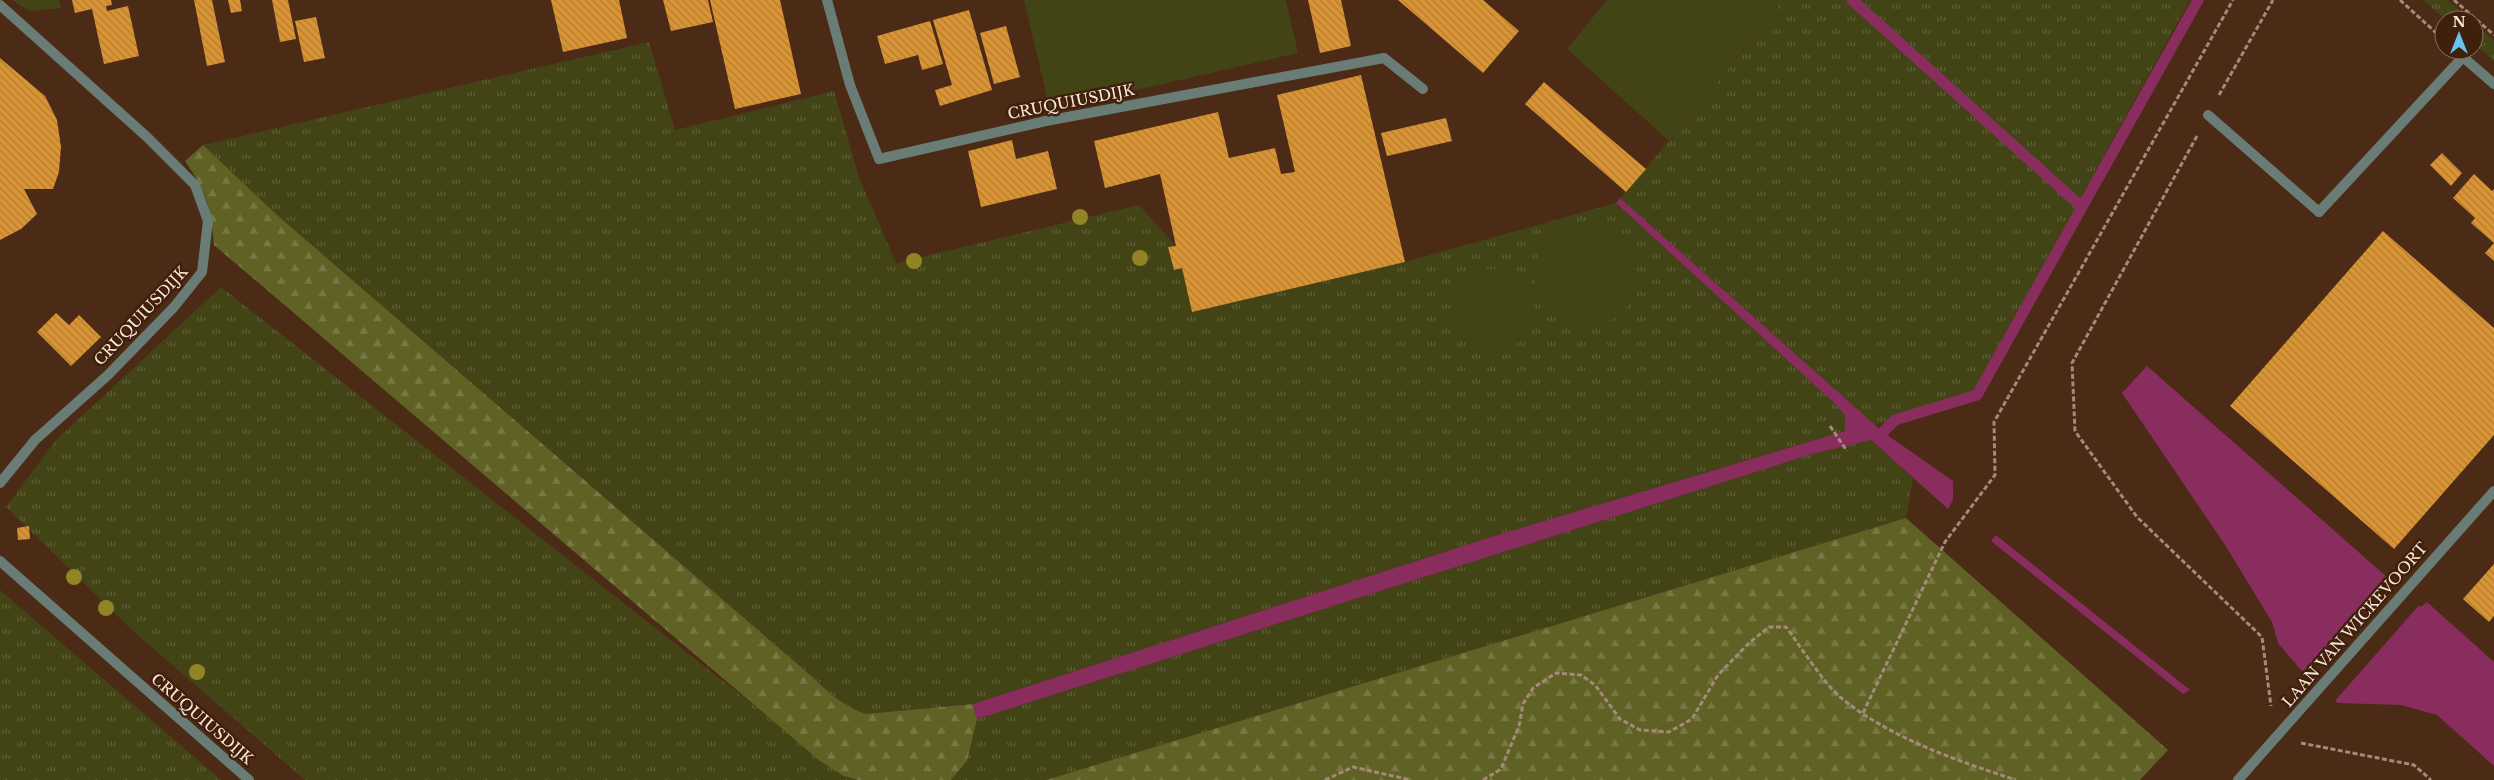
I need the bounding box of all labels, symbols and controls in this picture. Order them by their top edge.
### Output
north arrow [2434,10,2484,60]
text: N [2452,13,2466,31]
street label: CRUQUIUSDIJK [1006,80,1136,123]
street label: CRUQUIUSDIJK [90,262,192,369]
street label: LAAN VAN WICKEVOORT [2278,538,2431,711]
street label: CRUQUIUSDIJK [147,669,257,768]

